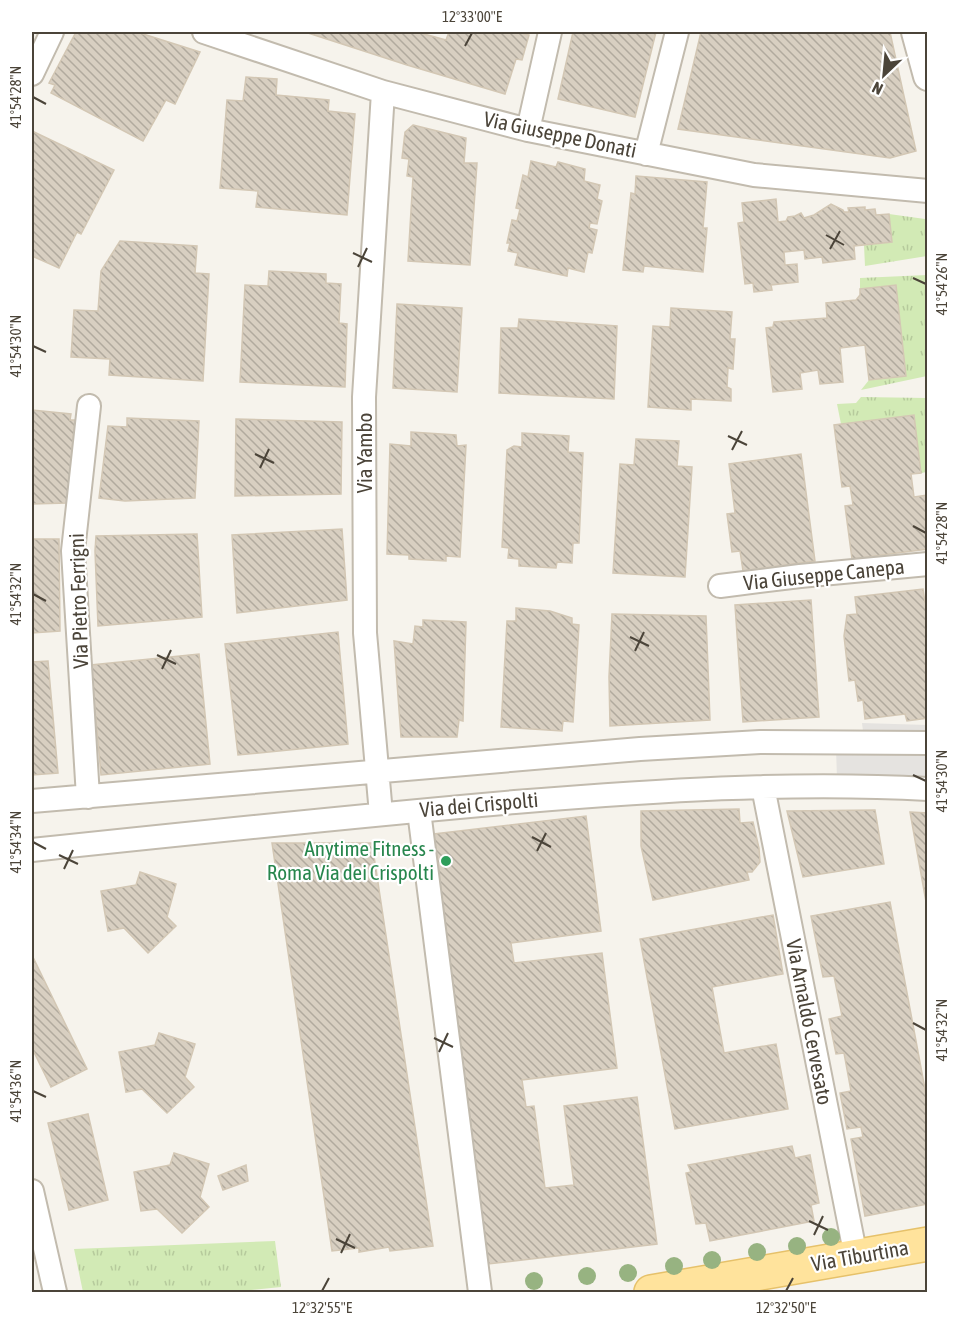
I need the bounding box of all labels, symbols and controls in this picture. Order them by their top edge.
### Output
text: 12°33'00"E [442,8,503,25]
north arrow [854,45,914,105]
text: 41°54'28"N [7,66,24,128]
text: N [869,78,886,99]
street label: Via Giuseppe Donati [482,106,639,162]
text: 41°54'26"N [933,253,950,315]
text: 41°54'30"N [7,315,24,377]
street label: Via Yambo [352,413,376,493]
text: 41°54'28"N [933,502,950,564]
street label: Via Pietro Ferrigni [64,533,92,669]
street label: Via Giuseppe Canepa [742,554,906,594]
text: 41°54'32"N [7,563,24,625]
text: 41°54'30"N [933,750,950,812]
street label: Via dei Crispolti [419,787,539,821]
text: 41°54'34"N [7,811,24,873]
place label: Anytime Fitness - Roma Via dei Crispolti [267,836,434,884]
marker: Anytime Fitness - Roma Via dei Crispolti [439,854,453,868]
street label: Via Arnaldo Cervesato [782,937,838,1107]
text: 41°54'32"N [933,999,950,1061]
text: 41°54'36"N [7,1060,24,1122]
street label: Via Tiburtina [809,1235,910,1275]
text: 12°32'55"E [292,1299,353,1316]
text: 12°32'50"E [756,1299,817,1316]

